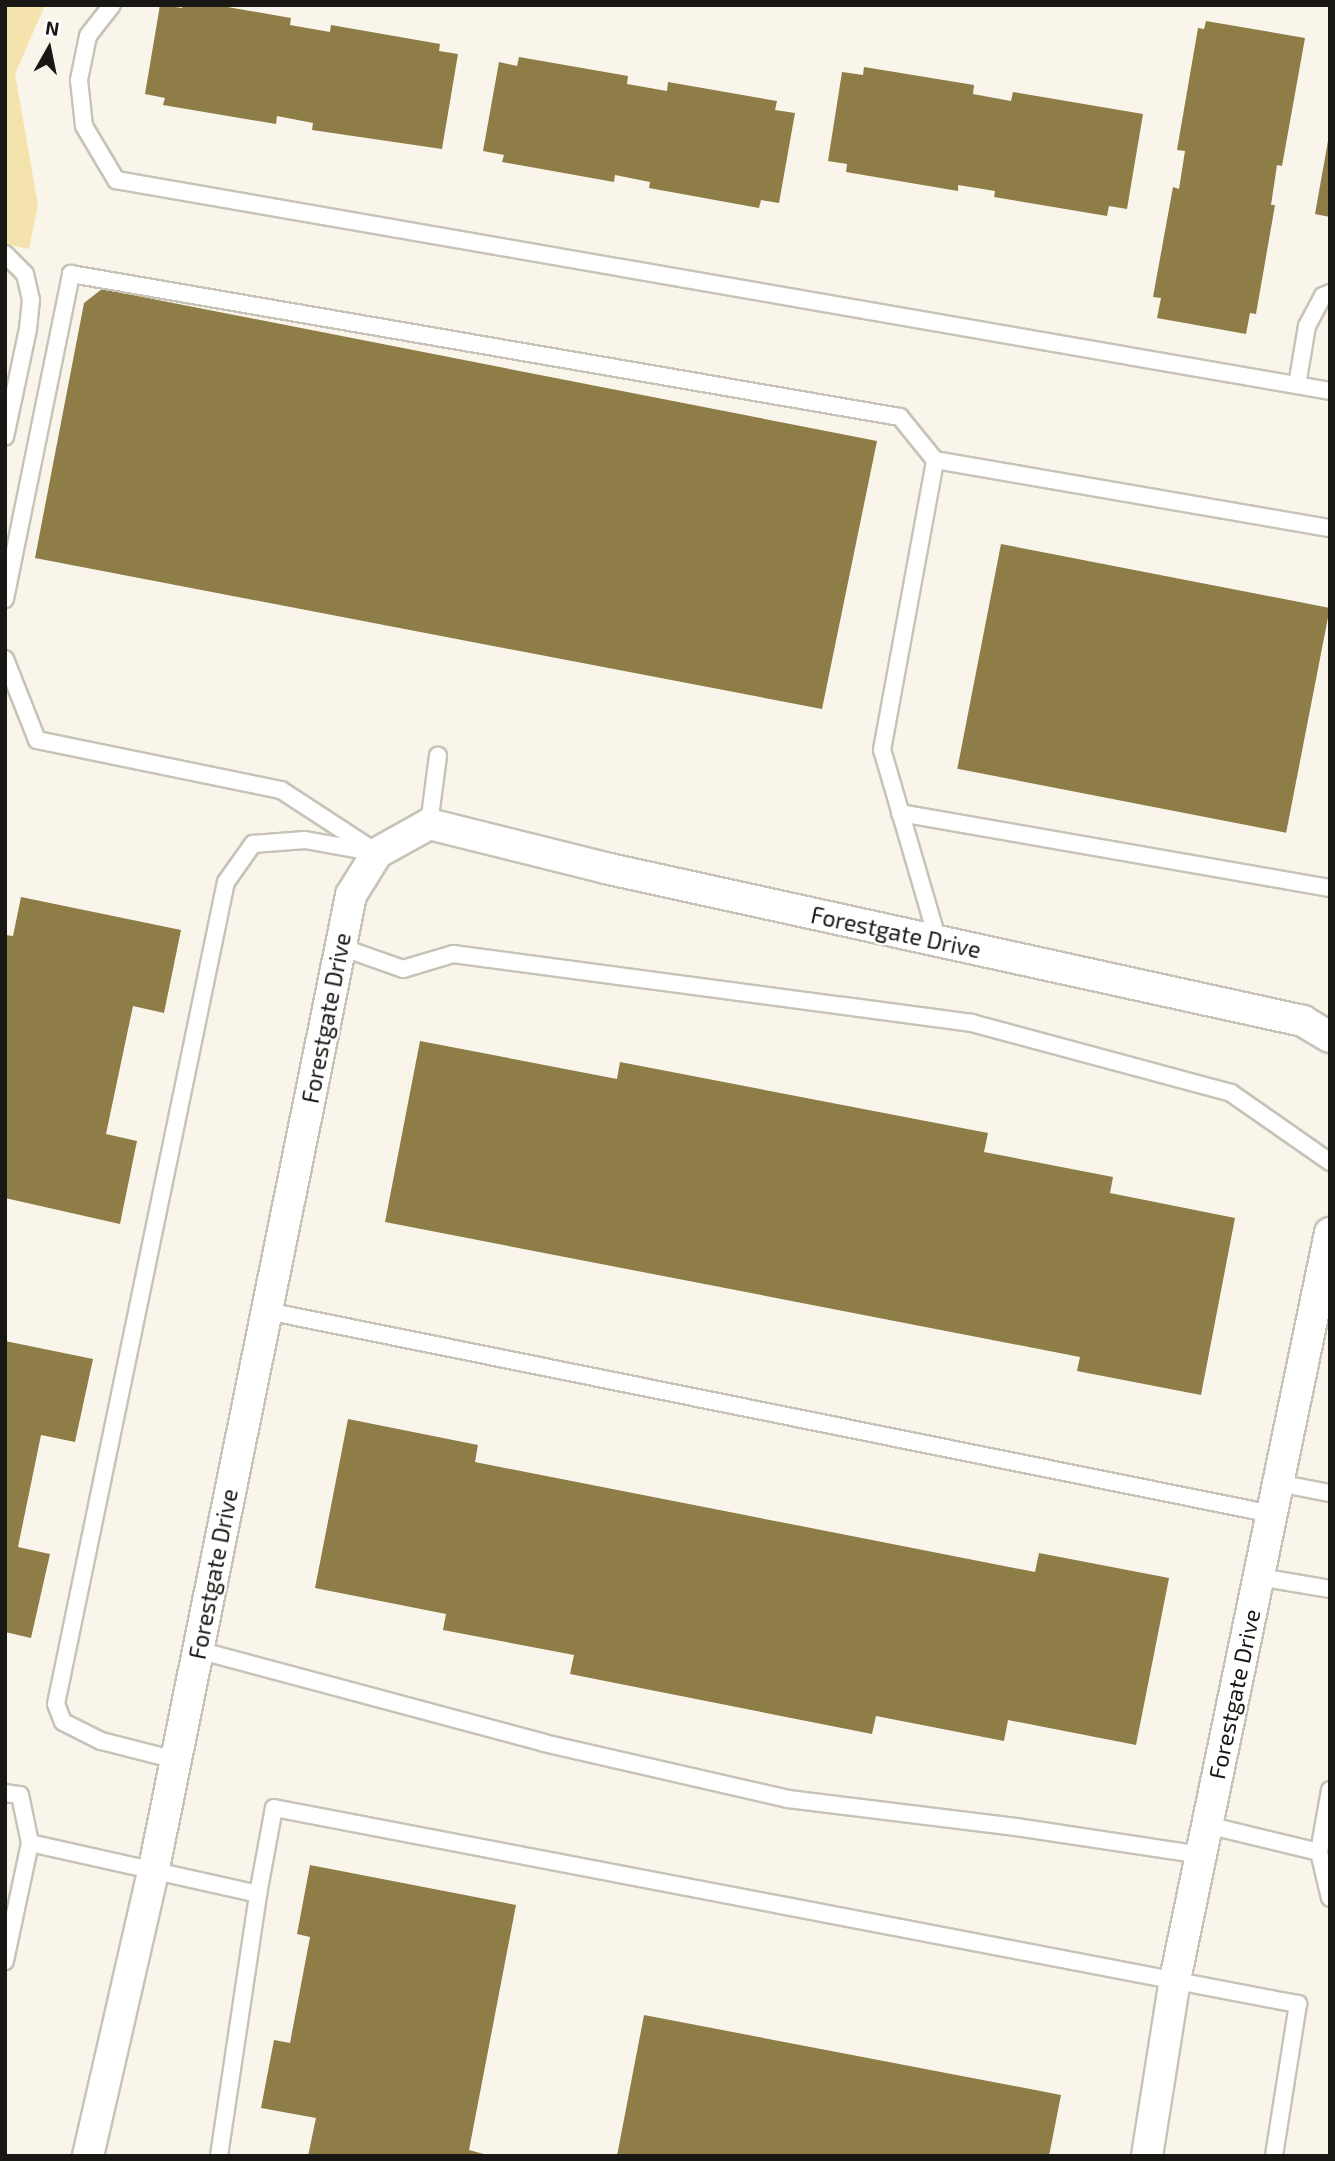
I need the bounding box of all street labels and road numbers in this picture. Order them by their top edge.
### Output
street label: Forestgate Drive [809,901,983,963]
street label: Forestgate Drive [296,930,356,1106]
street label: Forestgate Drive [183,1486,243,1662]
street label: Forestgate Drive [1203,1607,1265,1781]

